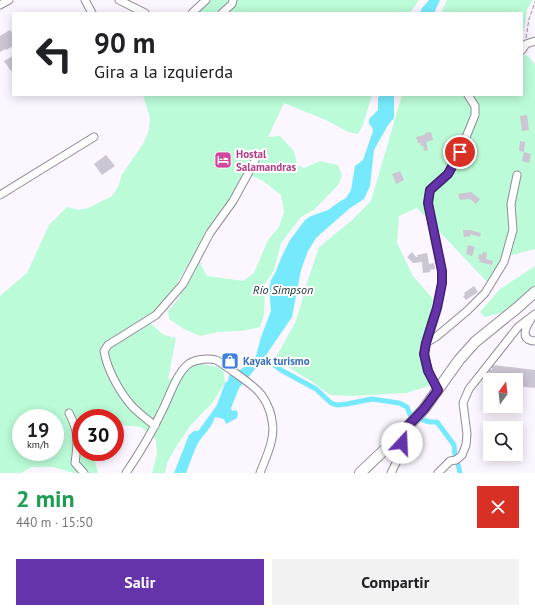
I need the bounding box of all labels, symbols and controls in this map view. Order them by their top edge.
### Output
text: 90 m [94,24,155,61]
icon: left [28,28,80,80]
text: Gira a la izquierda [94,60,233,83]
pin [443,135,477,169]
icon: arrive [449,141,471,163]
place label: Hostal Salamandras [236,147,297,174]
hotel icon: Hostal Salamandras [213,150,233,170]
water label: Río Simpson [253,282,313,297]
shop icon: Kayak turismo [220,351,240,371]
place label: Kayak turismo [243,354,310,368]
north arrow [483,373,523,413]
map controls [483,373,523,461]
speed limit sign: 30 [72,409,124,461]
text: 19 [27,417,49,443]
button: search [483,421,523,461]
position arrow [381,422,423,464]
text: km/h [27,438,49,451]
text: 2 min [16,483,75,514]
button: close [477,486,519,528]
text: 440 m · 15:50 [16,514,93,531]
button: Salir [16,559,264,605]
button: Compartir [272,559,519,605]

